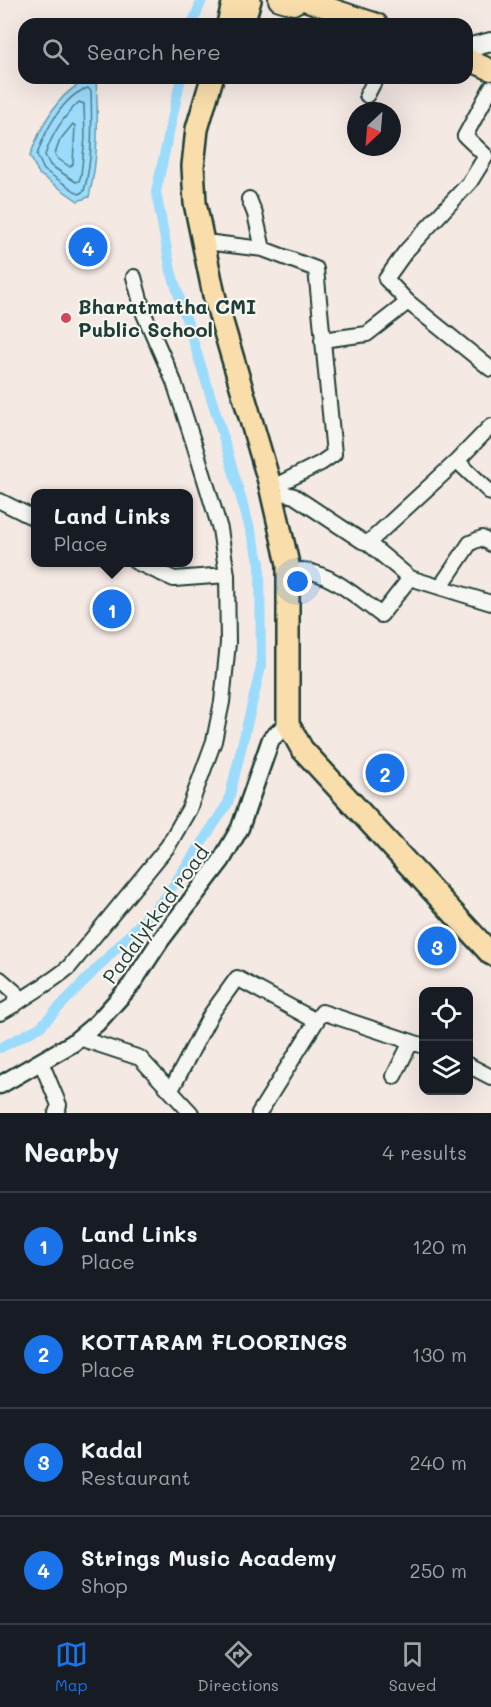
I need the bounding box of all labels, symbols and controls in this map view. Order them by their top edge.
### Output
search box [18,18,473,84]
icon: search [39,35,72,68]
text: Search here [87,37,221,66]
north arrow [347,102,401,156]
pin: 4 [68,224,107,270]
place label: Bharatmatha CMI Public School [78,293,256,342]
marker: Bharatmatha CMI Public School [59,311,73,325]
popup [31,489,193,567]
text: Land Links [54,501,170,530]
text: Place [54,530,108,556]
your location [283,567,312,596]
pin: 1 [92,586,132,632]
pin: 2 [366,750,404,796]
street label: Padalykkad road [96,840,214,988]
pin: 3 [418,924,456,968]
map controls [419,987,473,1095]
button: locate [419,987,473,1041]
button: layers [419,1041,473,1095]
text: Nearby [24,1135,119,1169]
text: 4 results [382,1139,467,1165]
text: Land Links [81,1219,198,1248]
text: 1 [39,1233,48,1259]
text: 120 m [412,1233,467,1259]
text: Place [81,1248,135,1274]
text: KOTTARAM FLOORINGS [81,1327,347,1356]
text: 2 [38,1341,49,1367]
text: 130 m [412,1341,467,1367]
text: Place [81,1356,135,1382]
text: Kadal [81,1435,142,1464]
text: 3 [38,1449,50,1475]
text: 240 m [409,1449,467,1475]
text: Restaurant [81,1464,191,1490]
text: Strings Music Academy [81,1543,337,1572]
text: 4 [37,1557,50,1583]
text: 250 m [410,1557,467,1583]
text: Shop [81,1572,128,1598]
tab: Map [55,1638,88,1695]
tab: Directions [198,1638,279,1695]
tab: Saved [389,1638,436,1695]

